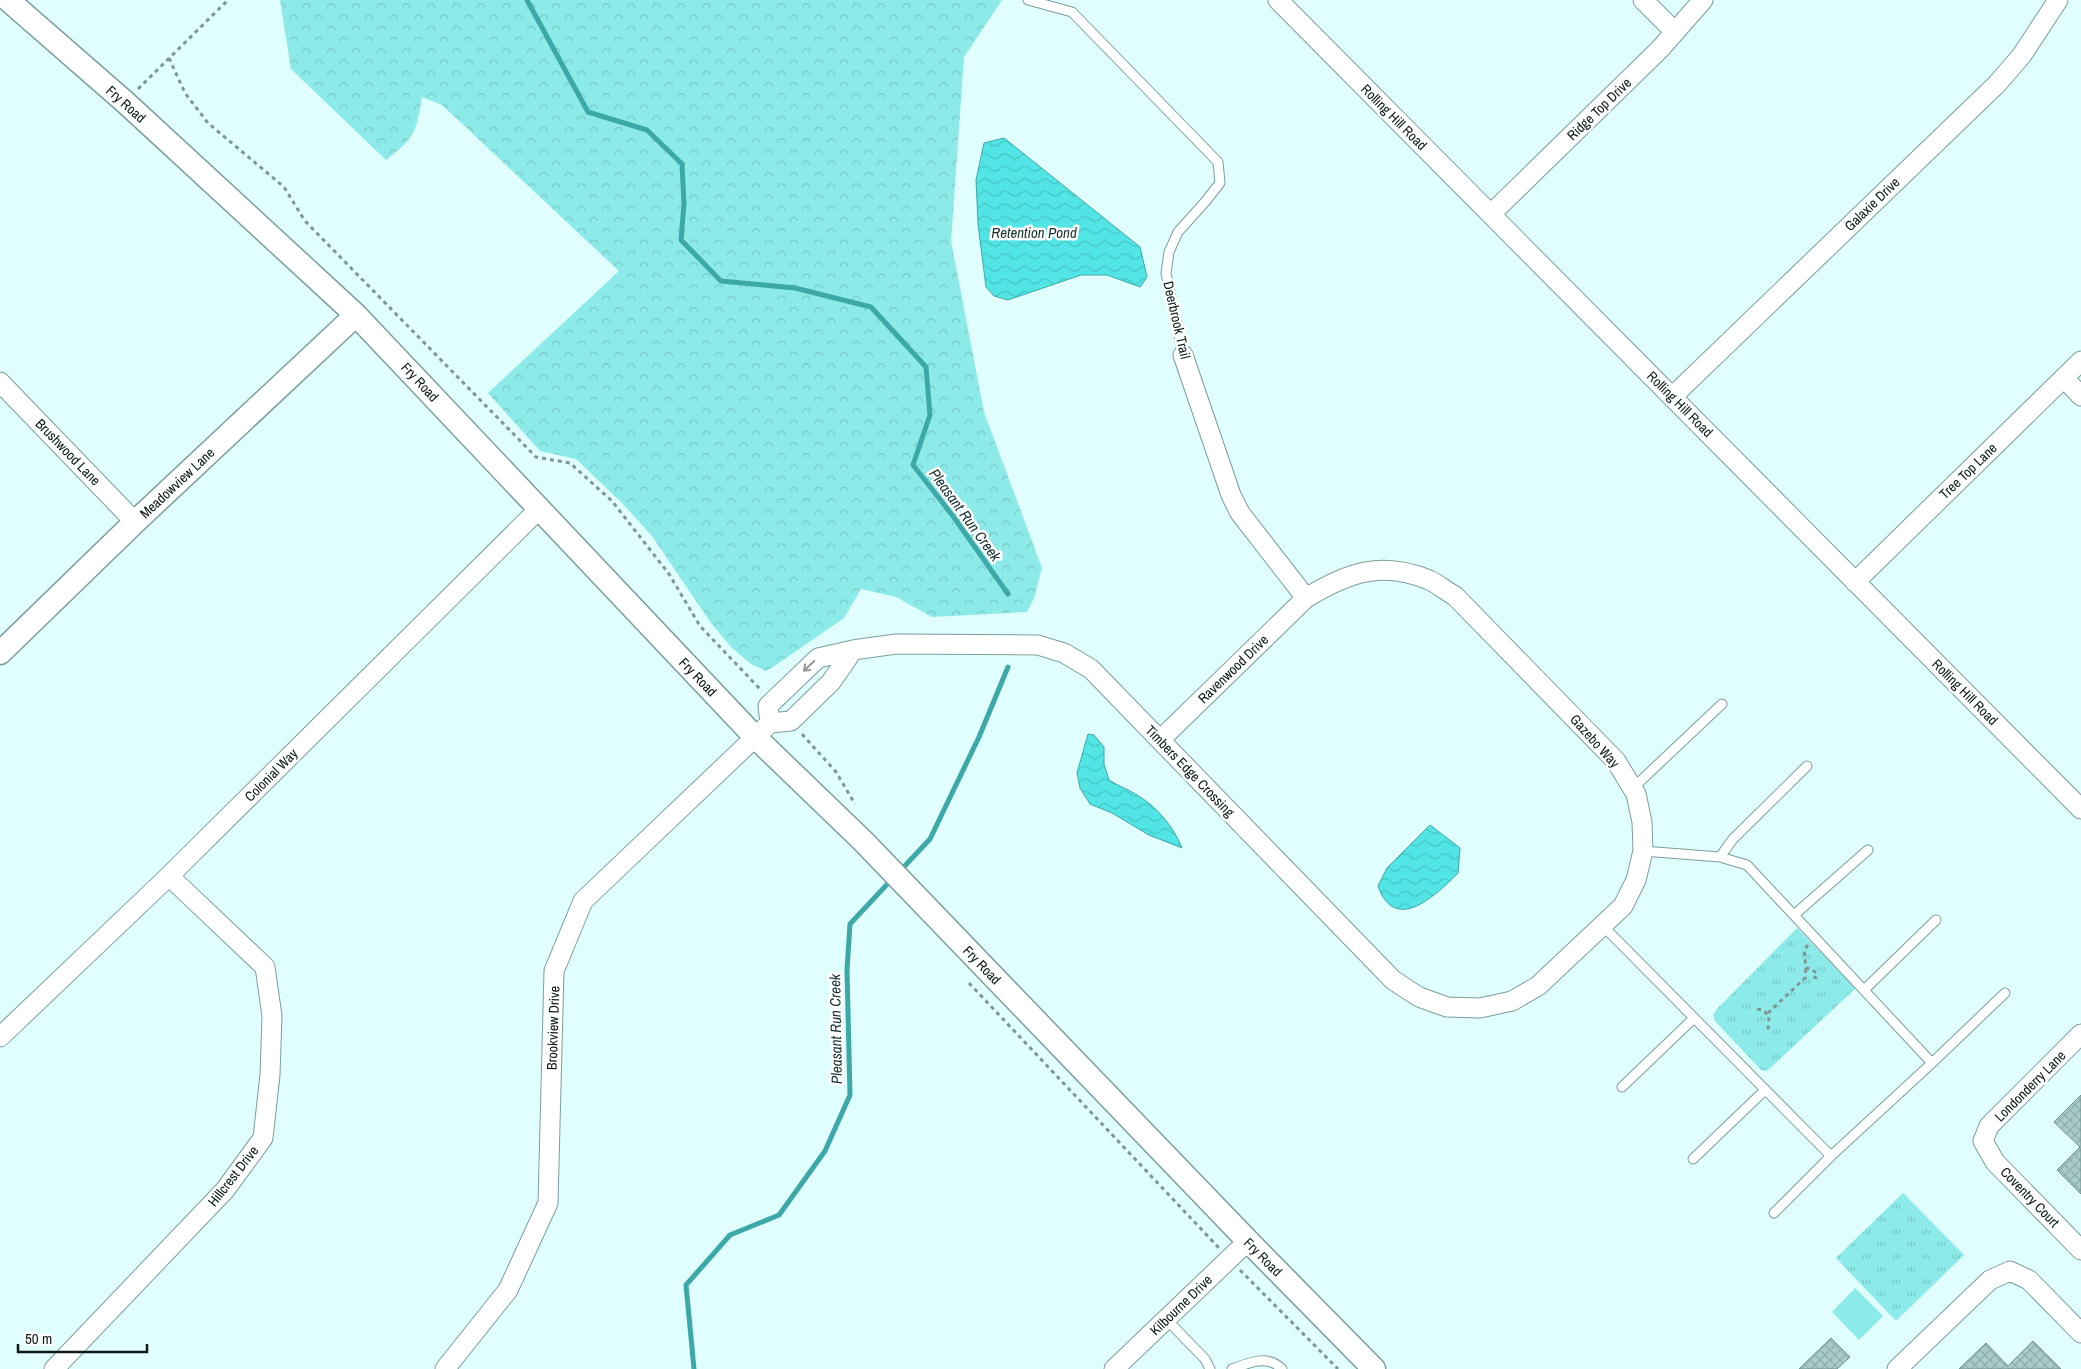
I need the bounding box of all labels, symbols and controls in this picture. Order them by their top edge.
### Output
street label: Ridge Top Drive [1563,74,1635,144]
street label: Rolling Hill Road [1357,80,1431,154]
street label: Fry Road [102,82,150,126]
street label: Galaxie Drive [1841,173,1903,235]
water label: Retention Pond [991,222,1077,243]
street label: Deerbrook Trail [1159,279,1195,361]
street label: Fry Road [397,359,443,405]
street label: Rolling Hill Road [1643,367,1717,441]
street label: Brushwood Lane [32,415,104,489]
street label: Tree Top Lane [1935,439,2001,503]
street label: Meadowview Lane [136,444,218,522]
water label: Pleasant Run Creek [925,464,1007,566]
street label: Ravenwood Drive [1194,631,1272,707]
street label: Fry Road [675,654,721,700]
street label: Rolling Hill Road [1928,655,2002,729]
one-way arrow [803,660,815,672]
street label: Gazebo Way [1566,710,1624,772]
street label: Timbers Edge Crossing [1142,721,1239,821]
street label: Colonial Way [241,744,302,805]
street label: Fry Road [959,942,1005,988]
water label: Pleasant Run Creek [824,973,847,1084]
street label: Brookview Drive [543,986,563,1070]
street label: Londonderry Lane [1991,1047,2069,1125]
street label: Hillcrest Drive [204,1142,262,1210]
street label: Coventry Court [1997,1163,2063,1231]
street label: Fry Road [1240,1234,1286,1280]
street label: Kilbourne Drive [1146,1271,1216,1339]
scale bar [18,1322,146,1354]
text: 50 m [25,1328,52,1349]

